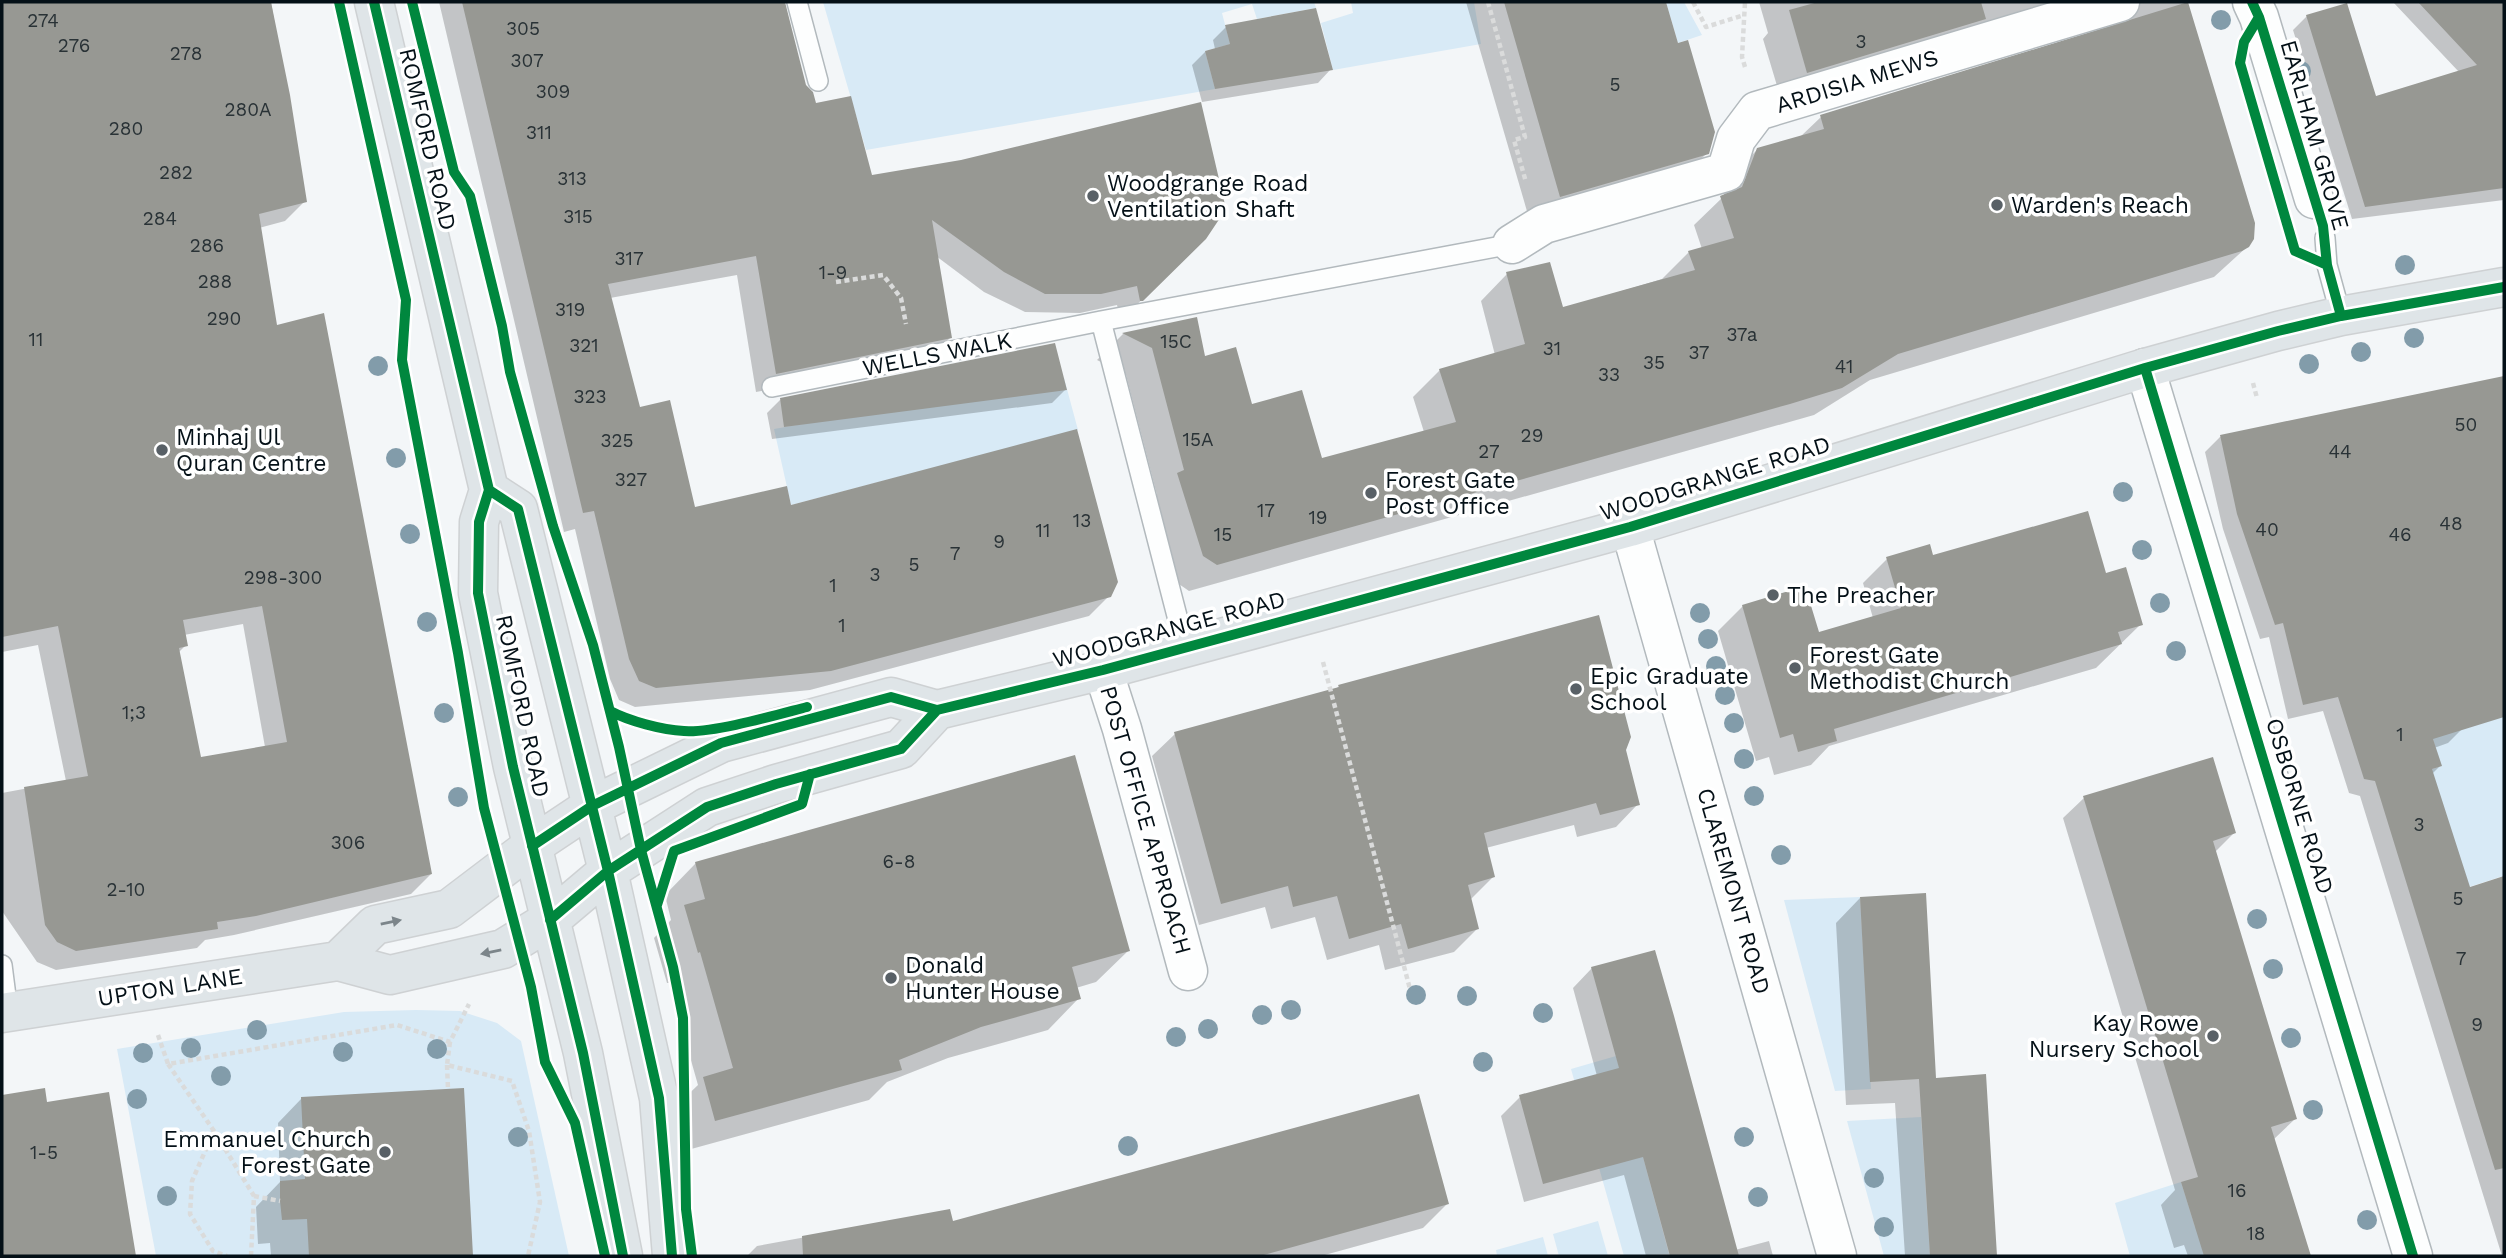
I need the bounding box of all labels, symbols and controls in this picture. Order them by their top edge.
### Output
house number: 274 [27,9,59,32]
house number: 305 [506,17,540,40]
house number: 3 [1855,30,1867,53]
house number: 276 [58,34,90,57]
street label: EARLHAM GROVE [2274,37,2355,233]
house number: 278 [170,42,202,65]
street label: ARDISIA MEWS [1773,44,1942,119]
street label: ROMFORD ROAD [393,45,462,233]
house number: 307 [510,49,544,72]
house number: 5 [1609,73,1621,96]
house number: 309 [536,80,570,103]
house number: 280A [224,98,272,121]
house number: 280 [109,117,143,140]
house number: 311 [526,121,552,144]
house number: 282 [159,161,193,184]
house number: 313 [557,167,587,190]
place label: Woodgrange Road Ventilation Shaft [1107,170,1308,223]
marker: Woodgrange Road Ventilation Shaft [1085,188,1101,204]
place label: Warden's Reach [2011,192,2189,219]
marker: Warden's Reach [1989,197,2005,213]
house number: 315 [563,205,593,228]
house number: 284 [143,207,177,230]
house number: 286 [190,234,224,257]
house number: 317 [614,247,644,270]
house number: 1-9 [819,261,847,284]
house number: 288 [198,270,232,293]
house number: 319 [555,298,585,321]
house number: 290 [207,307,241,330]
house number: 37a [1726,323,1758,346]
street label: WELLS WALK [860,327,1014,382]
house number: 11 [29,328,43,351]
house number: 15C [1160,330,1192,353]
house number: 321 [569,334,599,357]
house number: 31 [1543,337,1561,360]
house number: 37 [1689,341,1709,364]
house number: 35 [1643,351,1665,374]
house number: 41 [1835,355,1853,378]
house number: 33 [1598,363,1620,386]
house number: 323 [573,385,607,408]
house number: 50 [2455,413,2477,436]
place label: Minhaj Ul Quran Centre [176,424,327,477]
house number: 29 [1521,424,1543,447]
house number: 15A [1182,428,1214,451]
house number: 325 [600,429,634,452]
street label: WOODGRANGE ROAD [1597,431,1834,526]
house number: 27 [1478,440,1500,463]
house number: 44 [2328,440,2352,463]
marker: Minhaj Ul Quran Centre [154,442,170,458]
place label: Forest Gate Post Office [1385,467,1516,520]
house number: 327 [615,468,647,491]
marker: Forest Gate Post Office [1363,485,1379,501]
house number: 17 [1257,499,1275,522]
house number: 19 [1308,506,1328,529]
house number: 13 [1073,509,1091,532]
house number: 48 [2439,512,2463,535]
house number: 40 [2255,518,2279,541]
house number: 11 [1036,519,1050,542]
house number: 15 [1214,523,1232,546]
house number: 46 [2388,523,2412,546]
house number: 9 [993,530,1005,553]
house number: 7 [950,542,960,565]
house number: 5 [908,553,920,576]
house number: 3 [869,563,881,586]
house number: 298-300 [244,566,322,589]
house number: 1 [829,574,837,597]
place label: The Preacher [1787,582,1935,609]
street label: WOODGRANGE ROAD [1050,585,1288,674]
marker: The Preacher [1765,587,1781,603]
street label: ROMFORD ROAD [490,612,555,800]
house number: 1 [838,614,846,637]
place label: Forest Gate Methodist Church [1809,642,2010,695]
marker: Forest Gate Methodist Church [1787,660,1803,676]
place label: Epic Graduate School [1590,663,1749,716]
marker: Epic Graduate School [1568,681,1584,697]
street label: POST OFFICE APPROACH [1094,683,1197,958]
house number: 1;3 [122,701,146,724]
street label: OSBORNE ROAD [2260,715,2339,897]
house number: 1 [2396,723,2404,746]
street label: CLAREMONT ROAD [1691,785,1776,997]
house number: 3 [2413,813,2425,836]
house number: 306 [331,831,365,854]
house number: 6-8 [883,850,915,873]
house number: 2-10 [107,878,145,901]
house number: 5 [2452,887,2464,910]
one-way arrow [380,916,402,927]
one-way arrow [480,946,502,957]
house number: 7 [2456,947,2466,970]
place label: Donald Hunter House [905,952,1060,1005]
street label: UPTON LANE [96,963,244,1012]
marker: Donald Hunter House [883,970,899,986]
place label: Kay Rowe Nursery School [2029,1010,2199,1063]
house number: 9 [2471,1013,2483,1036]
marker: Kay Rowe Nursery School [2205,1028,2221,1044]
place label: Emmanuel Church Forest Gate [163,1126,371,1179]
house number: 1-5 [30,1141,58,1164]
marker: Emmanuel Church Forest Gate [377,1144,393,1160]
house number: 16 [2228,1179,2246,1202]
house number: 18 [2246,1222,2266,1245]

